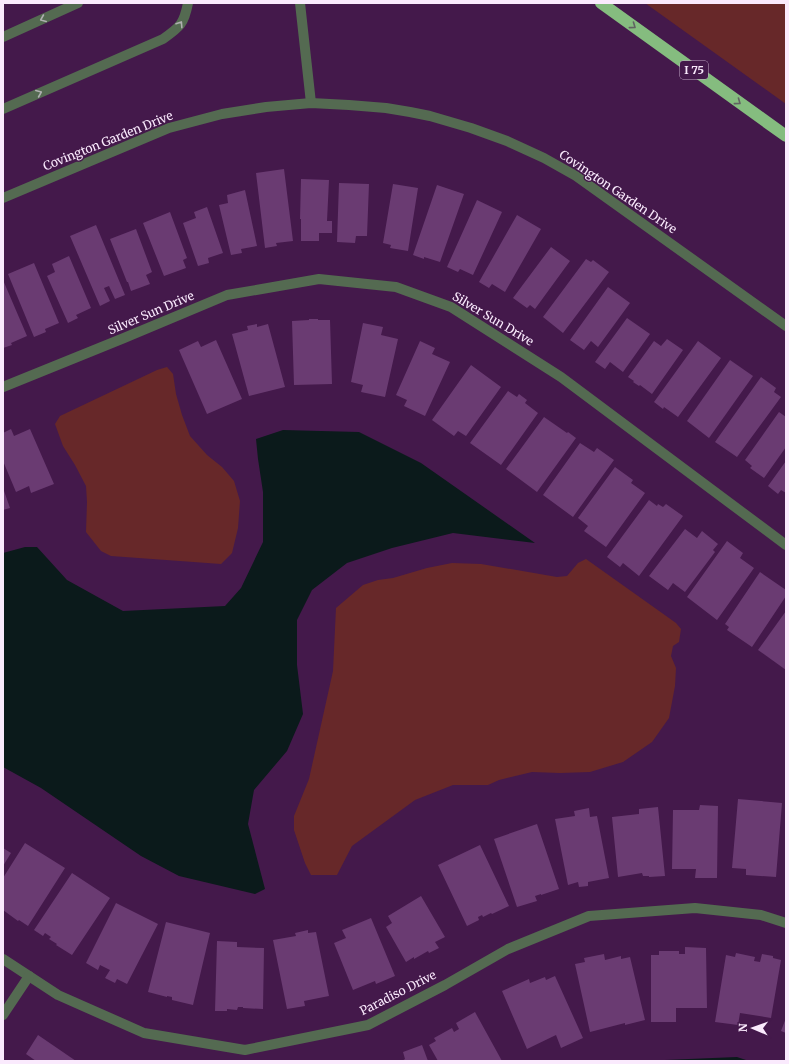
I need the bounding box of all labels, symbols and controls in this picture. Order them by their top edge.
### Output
one-way arrow [40,15,47,23]
one-way arrow [175,21,183,28]
one-way arrow [628,21,635,28]
road number: I 75 [680,61,708,79]
one-way arrow [34,90,42,98]
one-way arrow [734,97,741,104]
street label: Covington Garden Drive [41,108,175,173]
street label: Covington Garden Drive [557,147,680,237]
street label: Silver Sun Drive [106,288,196,337]
street label: Silver Sun Drive [450,288,537,349]
street label: Paradiso Drive [357,967,439,1018]
north arrow [733,1008,773,1048]
text: N [736,1023,750,1032]

